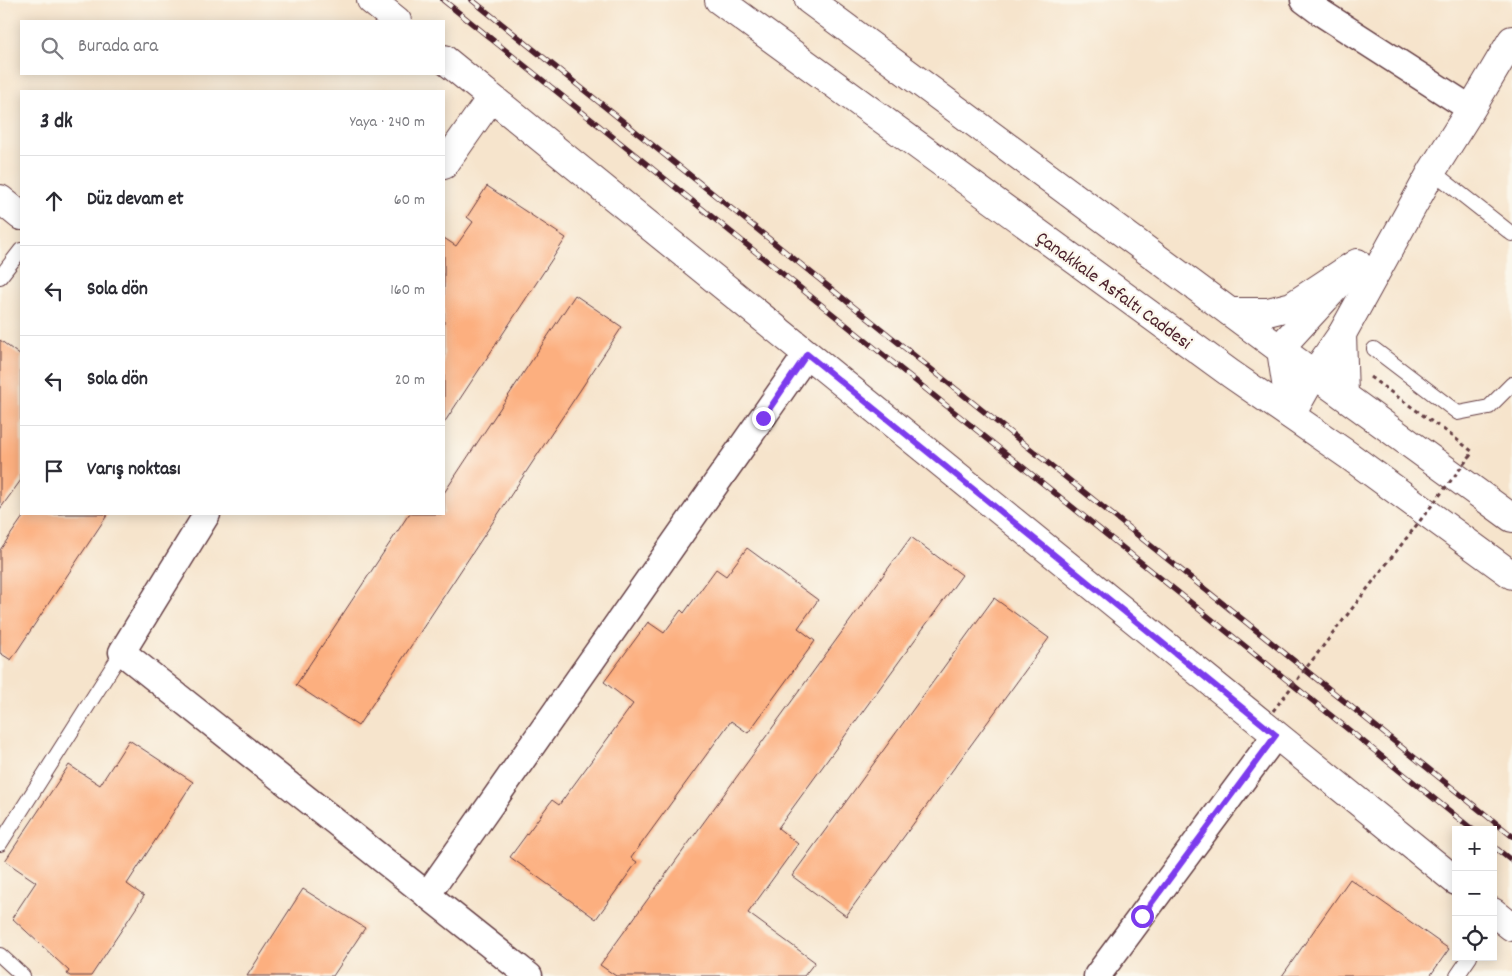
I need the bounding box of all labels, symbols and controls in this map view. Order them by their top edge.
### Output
search box [20,20,445,75]
icon: search [38,34,66,62]
text: Burada ara [78,34,158,61]
text: 3 dk [40,108,73,138]
text: Yaya · 240 m [350,111,425,134]
icon: ahead [40,187,68,215]
text: Düz devam et [87,187,183,214]
text: 60 m [394,189,425,212]
street label: Çanakkale Asfaltı Caddesi [1030,226,1197,358]
icon: left [40,277,68,305]
text: Sola dön [87,277,148,304]
text: 160 m [390,279,425,302]
icon: left [40,367,68,395]
text: Sola dön [87,367,148,394]
text: 20 m [395,369,425,392]
route end [752,407,775,430]
icon: arrive [40,457,68,485]
text: Varış noktası [87,457,181,484]
map controls [1452,826,1497,961]
button: + [1452,826,1497,871]
button: − [1452,871,1497,916]
route start [1131,905,1154,928]
button: locate [1452,916,1497,961]

